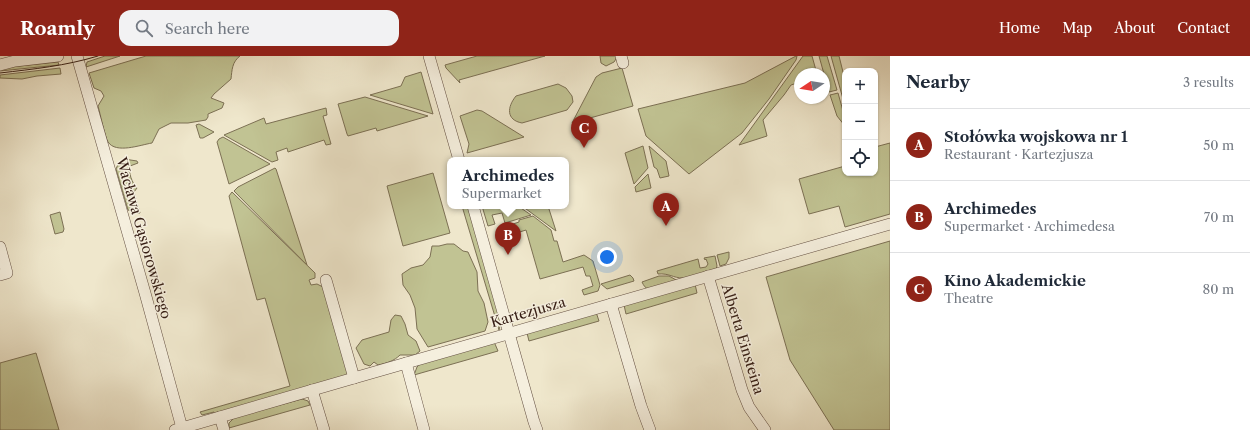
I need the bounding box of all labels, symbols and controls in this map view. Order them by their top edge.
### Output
search box [119,10,399,46]
text: Roamly [20,17,95,40]
icon: search [133,17,155,39]
text: Search here [165,19,250,38]
text: Home [999,19,1040,37]
text: Map [1062,19,1092,37]
text: About [1114,19,1155,37]
text: Contact [1177,19,1230,37]
north arrow [794,68,830,104]
map controls [842,68,878,176]
button: + [842,68,878,104]
text: Nearby [906,72,970,92]
text: 3 results [1183,74,1234,90]
button: − [842,104,878,140]
pin: C [571,115,597,148]
text: Stołówka wojskowa nr 1 [944,127,1128,146]
text: A [914,137,924,153]
text: 50 m [1203,137,1234,153]
button: locate [842,140,878,176]
text: Restaurant · Kartezjusza [944,146,1093,162]
street label: Wacława Gąsiorowskiego [112,154,176,321]
popup [447,157,569,209]
text: Archimedes [462,166,554,185]
text: Supermarket [462,185,542,201]
pin: A [653,193,679,226]
text: Archimedes [944,199,1037,218]
text: B [914,209,924,225]
text: 70 m [1204,209,1234,225]
text: Supermarket · Archimedesa [944,218,1115,234]
pin: B [495,222,521,255]
your location [597,247,617,267]
text: Kino Akademickie [944,271,1086,290]
street label: Alberta Einsteina [717,281,769,397]
text: C [914,281,924,297]
text: 80 m [1202,281,1234,297]
text: Theatre [944,290,993,306]
street label: Kartezjusza [488,293,568,331]

